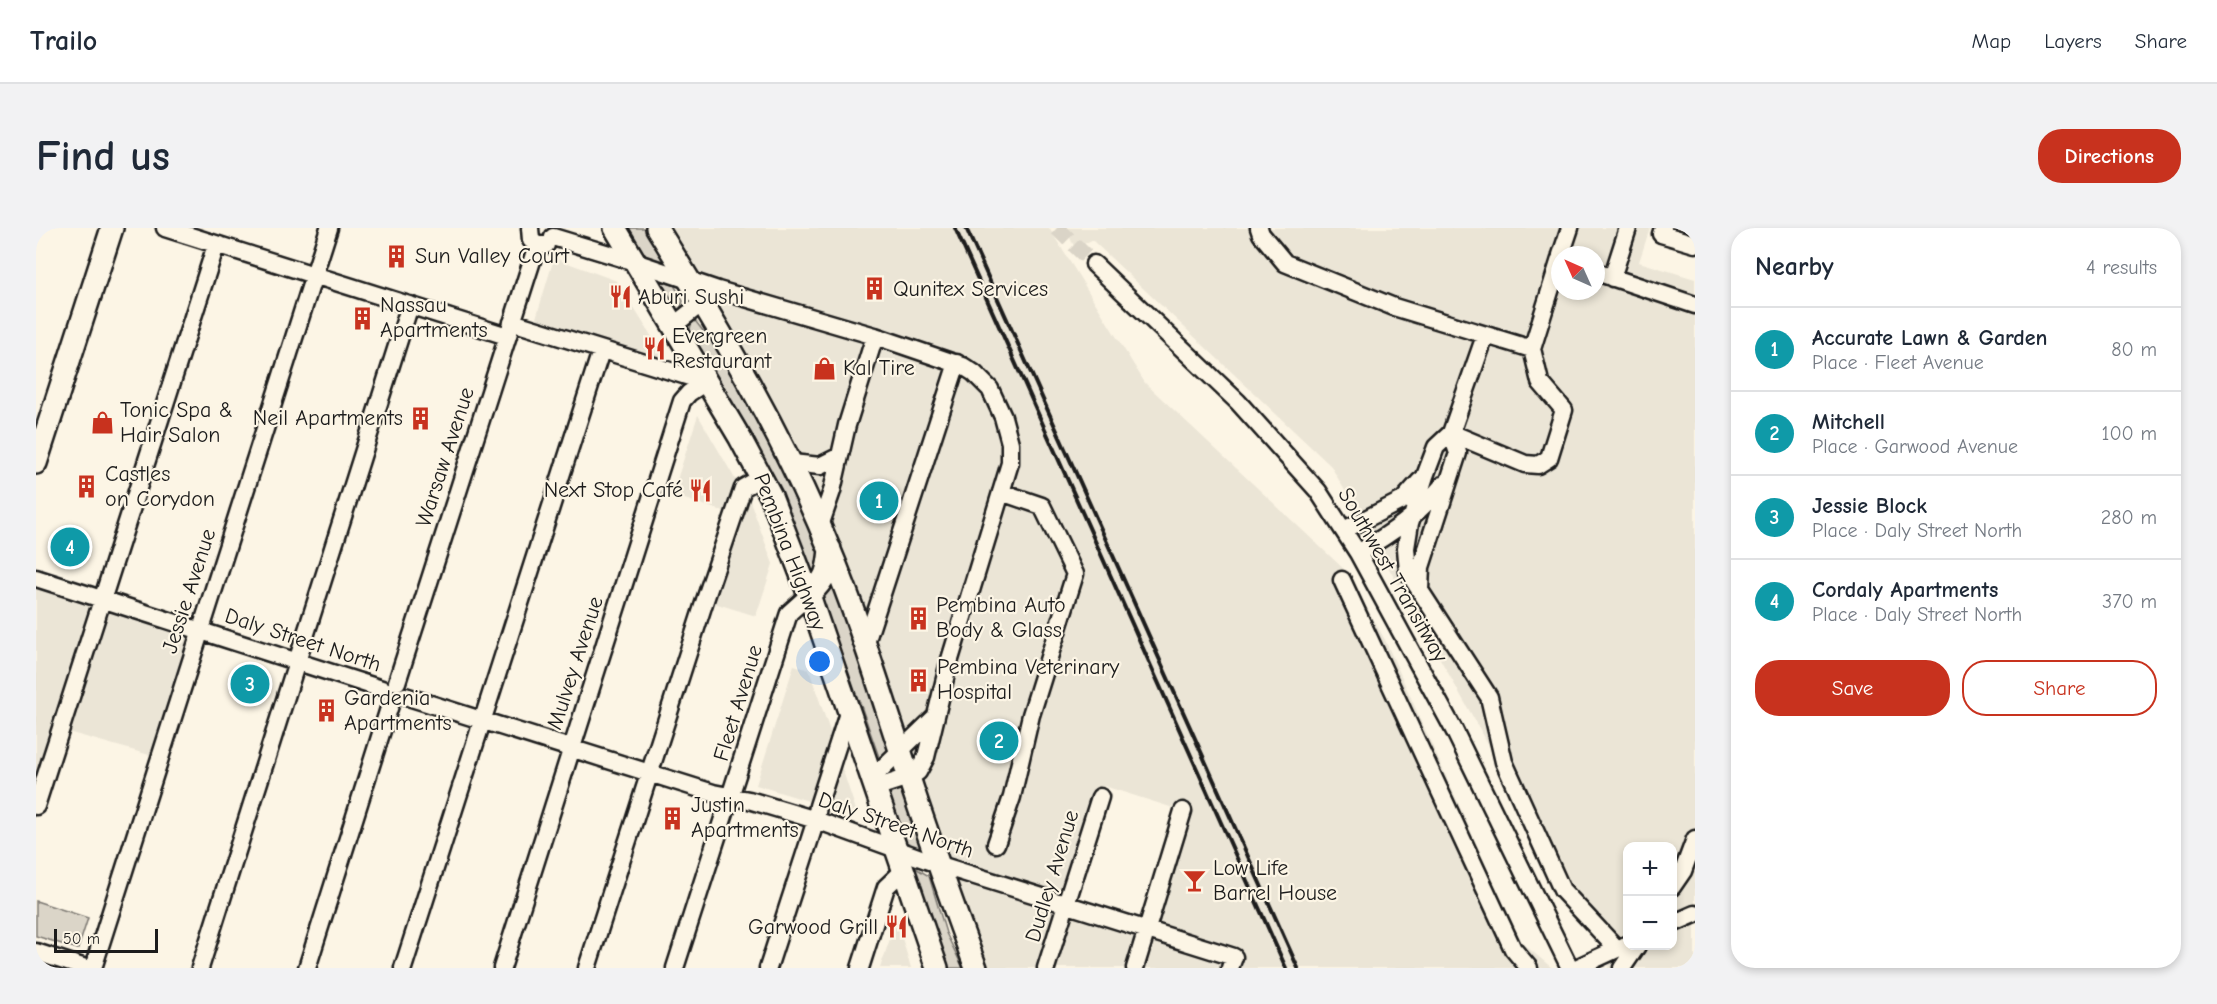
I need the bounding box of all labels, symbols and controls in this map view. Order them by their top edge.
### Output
text: Trailo [30,25,97,57]
text: Map [1972,29,2011,53]
text: Layers [2044,29,2102,53]
text: Share [2135,29,2187,53]
button: Directions [2038,129,2181,183]
text: Find us [36,132,170,181]
building icon: Sun Valley Court [384,243,410,269]
place label: Sun Valley Court [415,243,570,269]
north arrow [1551,246,1605,300]
text: Nearby [1755,252,1834,282]
text: 4 results [2086,256,2157,279]
building icon: Qunitex Services [862,276,888,302]
place label: Qunitex Services [893,276,1048,302]
restaurant icon: Aburi Sushi [607,284,633,310]
place label: Aburi Sushi [638,284,744,310]
place label: Nassau Apartments [380,292,488,343]
building icon: Nassau Apartments [349,305,375,331]
place label: Evergreen Restaurant [672,323,772,374]
text: Accurate Lawn & Garden [1812,325,2048,351]
restaurant icon: Evergreen Restaurant [641,336,667,362]
text: 1 [1771,338,1778,361]
text: 80 m [2111,338,2157,361]
text: Place · Fleet Avenue [1812,351,1984,374]
shop icon: Kal Tire [812,355,838,381]
place label: Kal Tire [843,355,915,381]
street label: Warsaw Avenue [410,384,480,530]
place label: Tonic Spa & Hair Salon [120,397,233,448]
place label: Neil Apartments [253,405,403,431]
building icon: Neil Apartments [408,405,434,431]
text: Mitchell [1812,409,1885,435]
shop icon: Tonic Spa & Hair Salon [89,410,115,436]
text: 2 [1770,422,1779,445]
text: 100 m [2102,422,2157,445]
text: Place · Garwood Avenue [1812,435,2018,458]
place label: Castles on Corydon [105,461,215,512]
street label: Pembina Highway [748,470,832,635]
building icon: Castles on Corydon [74,474,100,500]
place label: Next Stop Café [544,477,683,503]
restaurant icon: Next Stop Café [688,477,714,503]
pin: 1 [860,478,898,524]
street label: Southwest Transitway [1332,483,1454,667]
text: Jessie Block [1812,493,1927,519]
text: 3 [1770,506,1779,529]
text: 280 m [2101,506,2157,529]
text: Place · Daly Street North [1812,519,2022,542]
pin: 4 [51,524,90,570]
street label: Jessie Avenue [157,525,221,657]
text: Cordaly Apartments [1812,577,1998,603]
text: 4 [1770,590,1779,613]
text: 370 m [2102,590,2157,613]
place label: Pembina Auto Body & Glass [936,592,1066,643]
street label: Mulvey Avenue [541,593,609,733]
street label: Daly Street North [222,603,384,677]
text: Place · Daly Street North [1812,603,2022,626]
building icon: Pembina Auto Body & Glass [905,605,931,631]
street label: Fleet Avenue [708,642,768,764]
your location [805,647,834,676]
place label: Pembina Veterinary Hospital [937,654,1119,705]
button: Save [1755,660,1950,716]
button: Share [1962,660,2157,716]
pin: 3 [230,662,270,706]
building icon: Pembina Veterinary Hospital [906,667,932,693]
place label: Gardenia Apartments [344,685,452,736]
building icon: Gardenia Apartments [313,698,339,724]
pin: 2 [980,718,1018,764]
street label: Daly Street North [815,786,977,864]
place label: Justin Apartments [691,792,799,843]
building icon: Justin Apartments [660,805,686,831]
street label: Dudley Avenue [1020,807,1084,945]
map controls [1623,842,1677,950]
button: + [1623,842,1677,896]
place label: Low Life Barrel House [1213,855,1337,906]
bar icon: Low Life Barrel House [1182,868,1208,894]
button: − [1623,896,1677,950]
place label: Garwood Grill [748,914,878,940]
restaurant icon: Garwood Grill [883,914,909,940]
scale bar [54,926,158,954]
text: 50 m [63,930,100,948]

